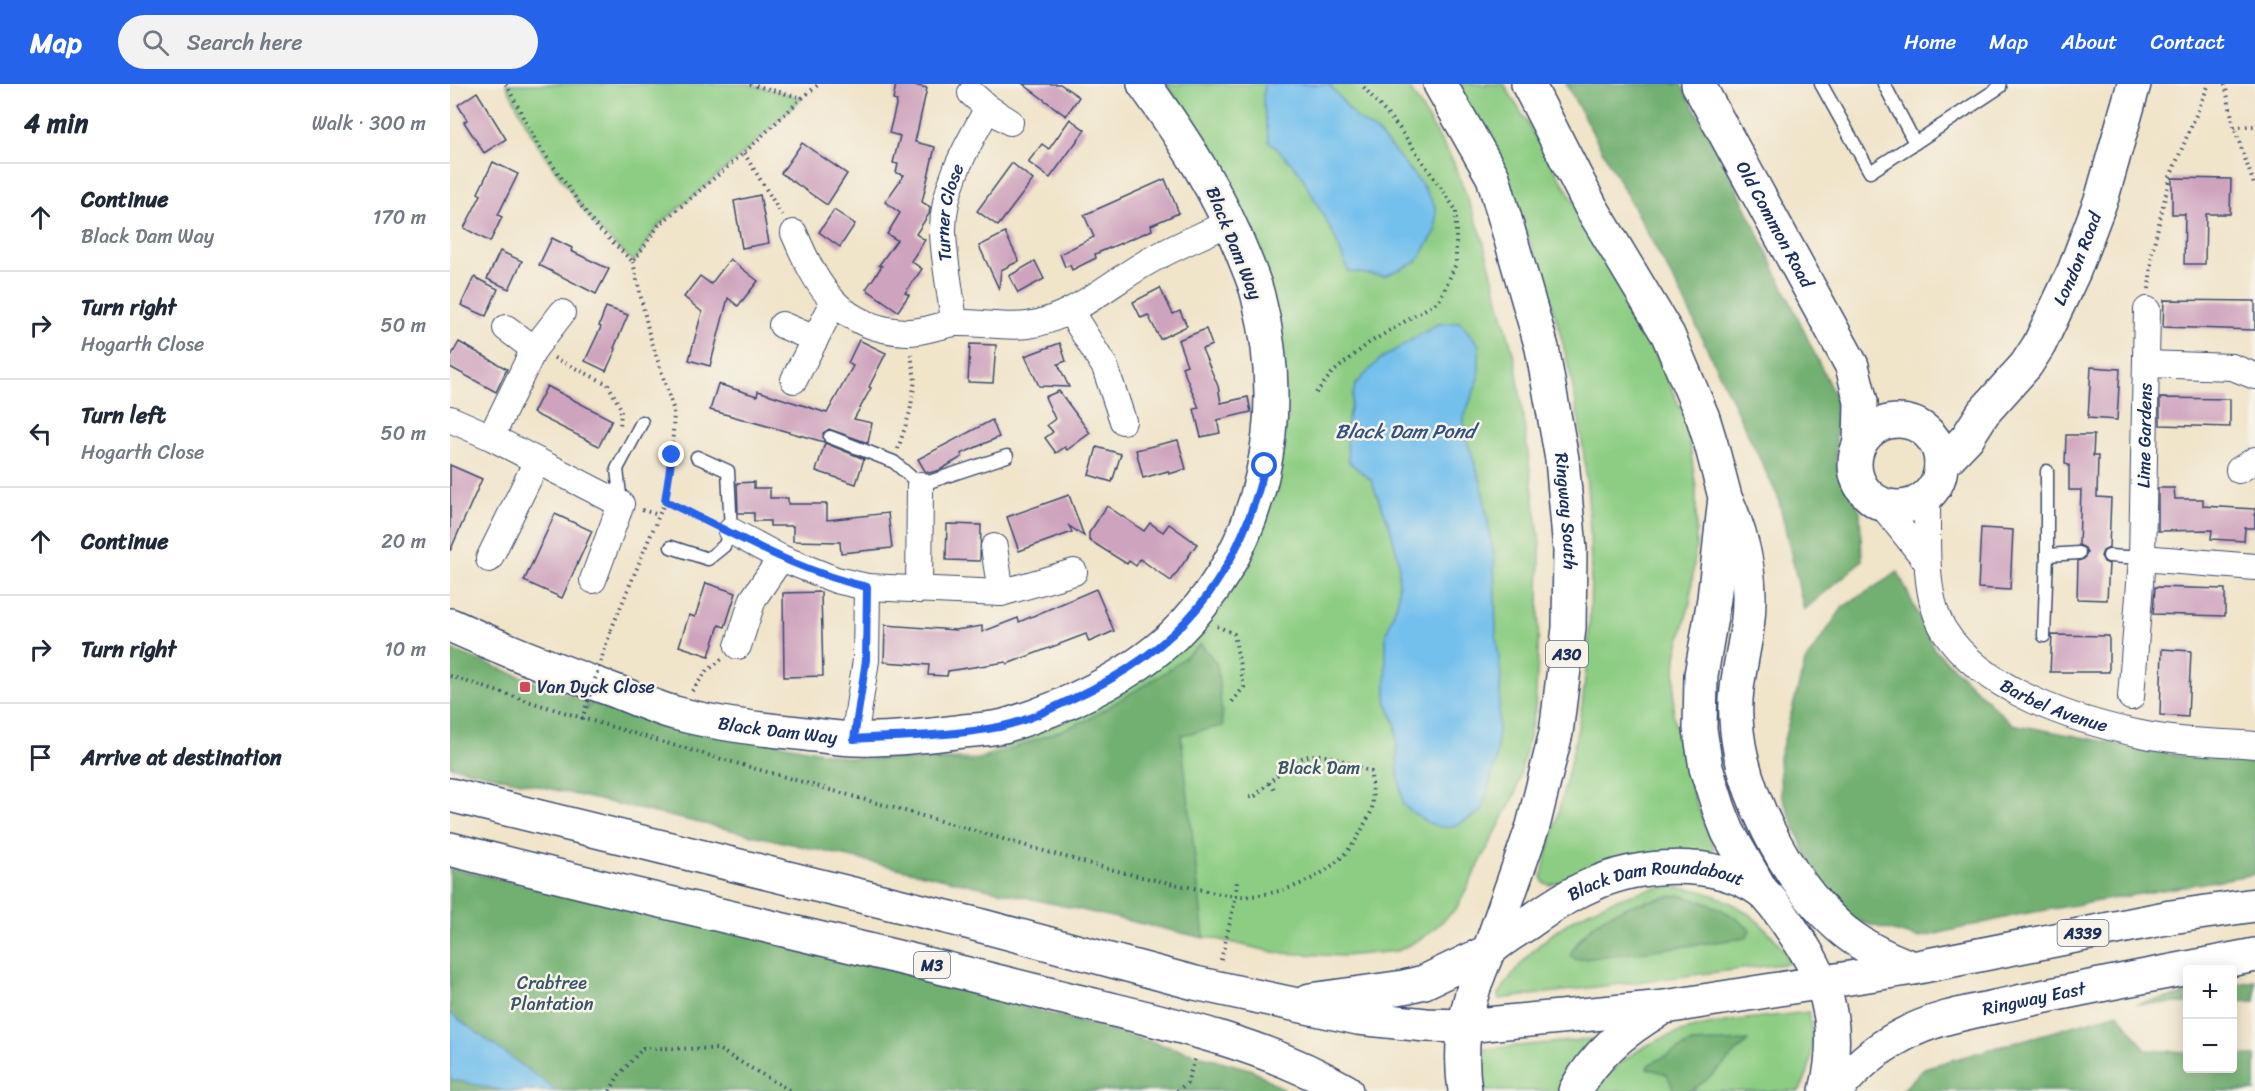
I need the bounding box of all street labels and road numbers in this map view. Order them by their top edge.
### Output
street label: Old Common Road [1727,155,1823,295]
street label: Turner Close [927,158,973,263]
street label: Black Dam Way [1197,181,1272,305]
street label: London Road [2044,206,2111,311]
street label: Lime Gardens [2127,382,2162,489]
street label: Ringway South [1545,450,1586,570]
road number: A30 [1546,641,1588,667]
street label: Barbel Avenue [1994,670,2111,742]
street label: Black Dam Way [716,707,840,754]
street label: Black Dam Roundabout [1561,851,1750,910]
road number: A339 [2058,920,2108,946]
road number: M3 [914,952,950,978]
street label: Ringway East [1979,972,2089,1025]

